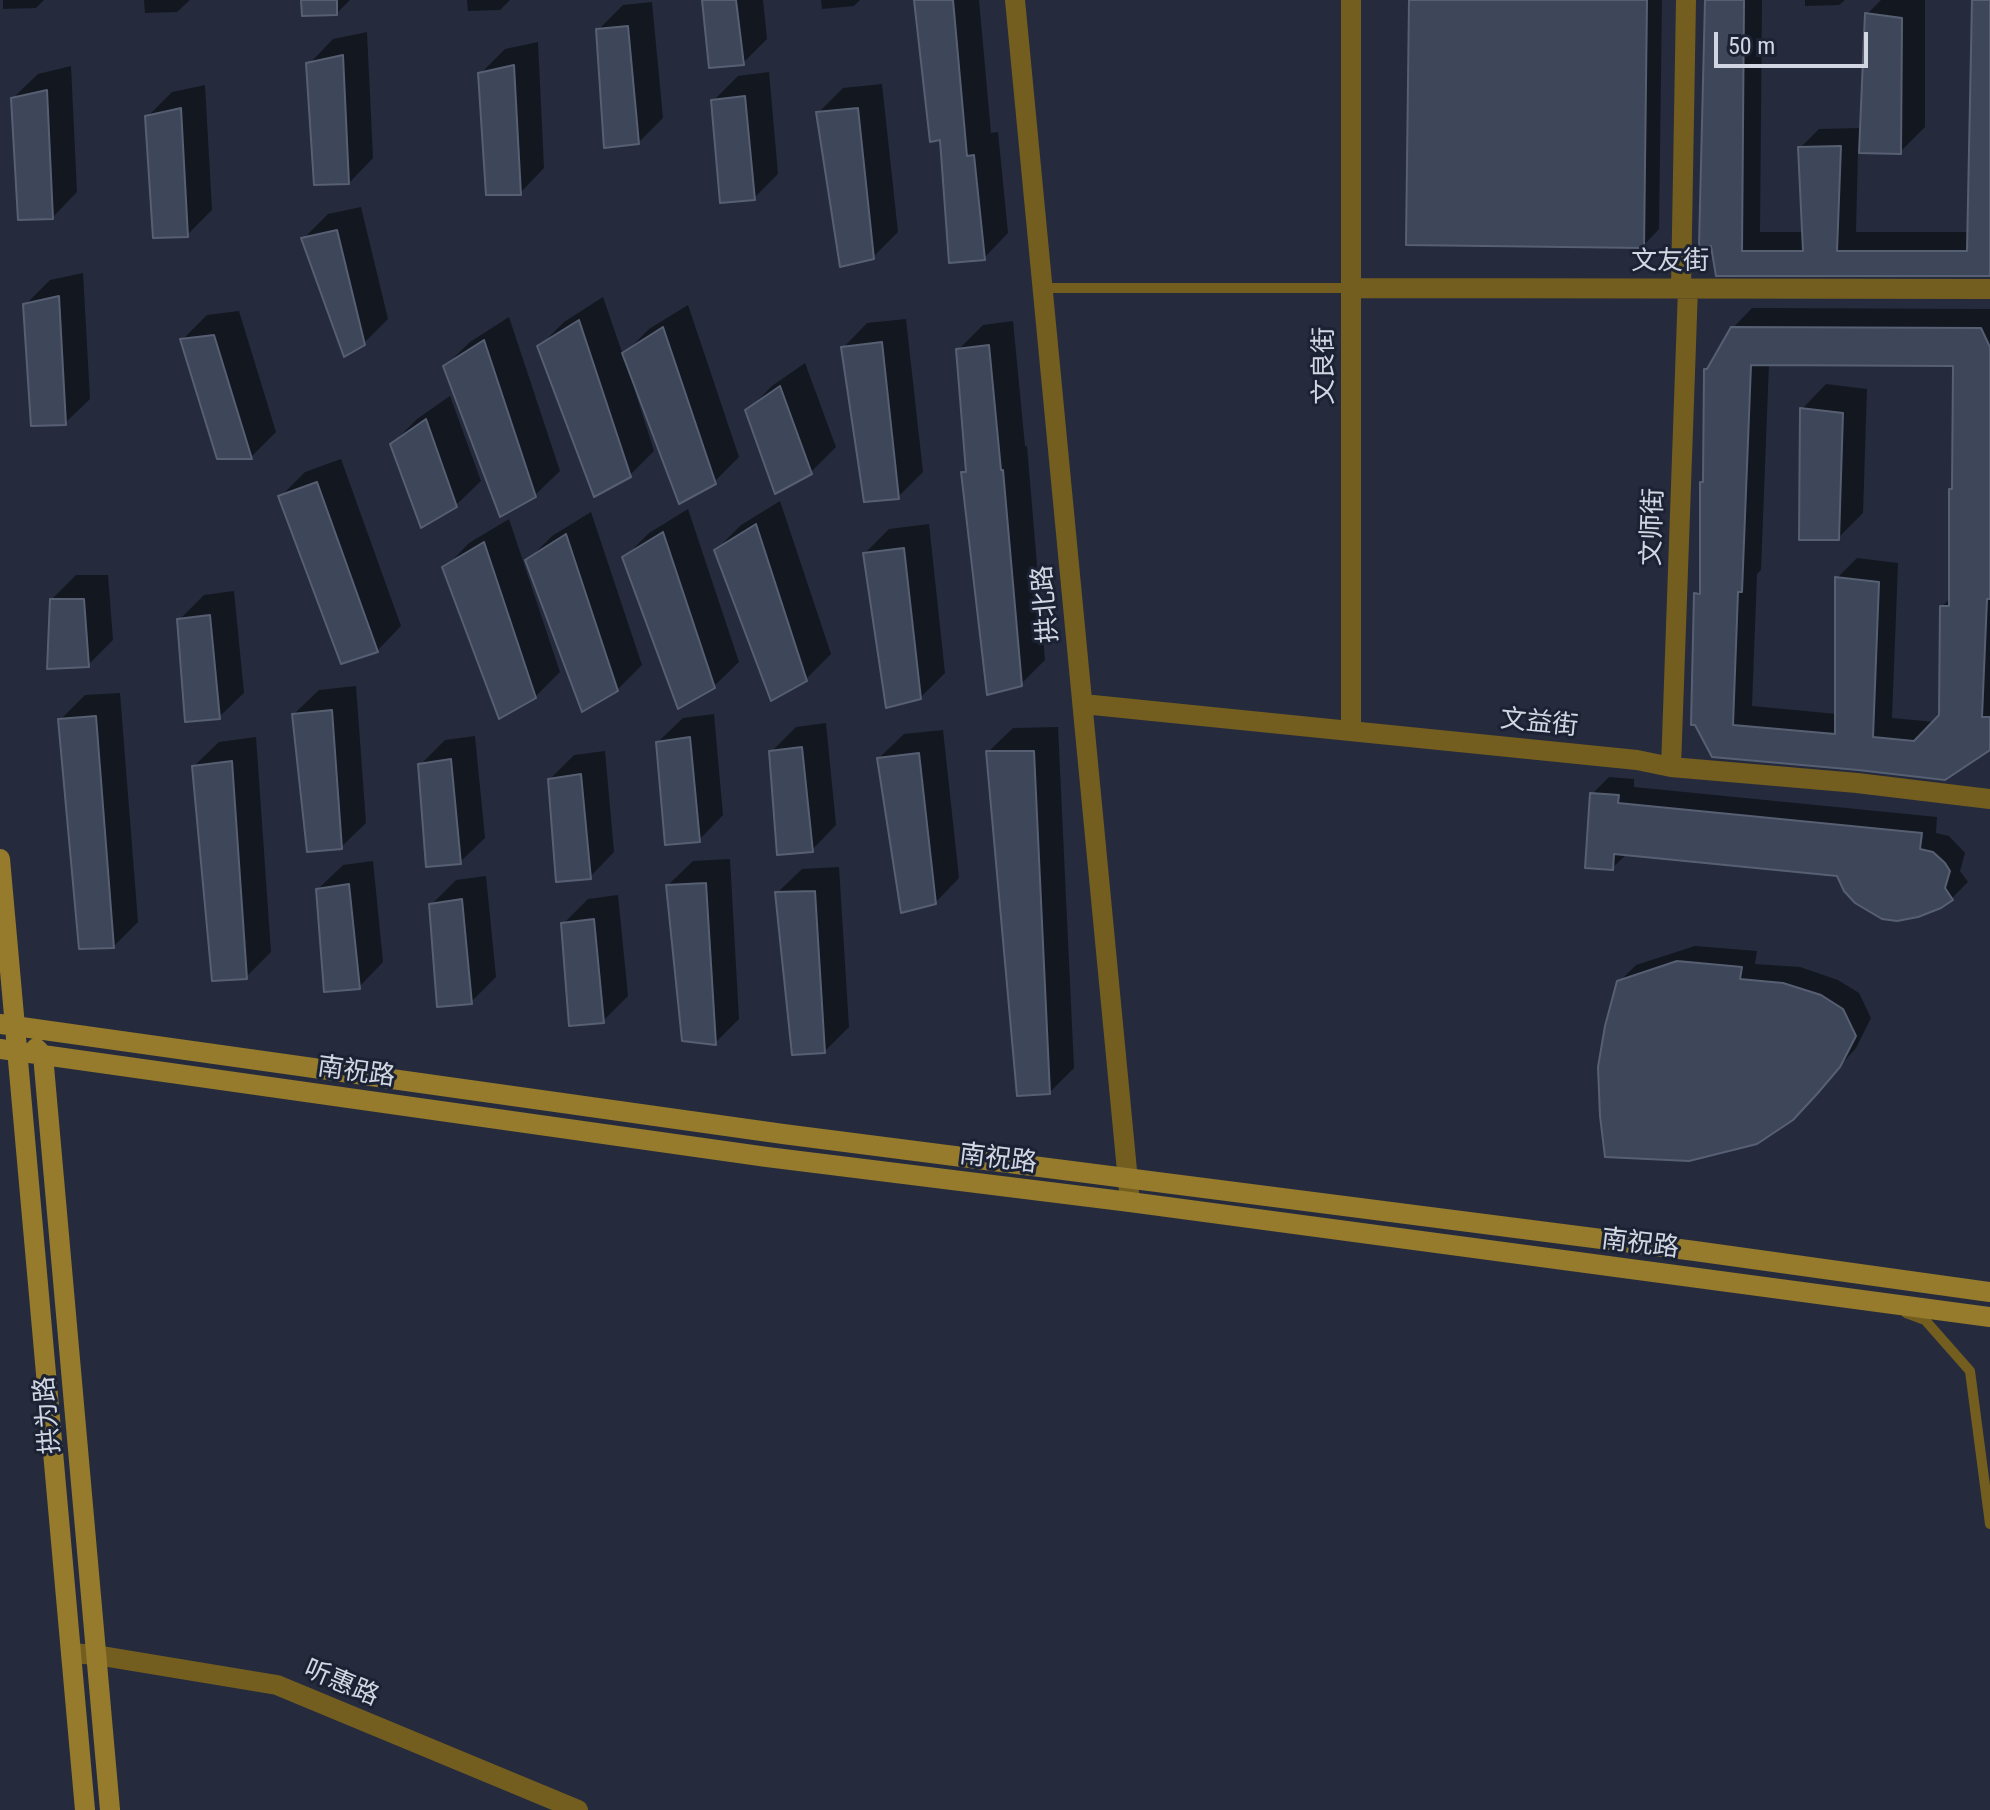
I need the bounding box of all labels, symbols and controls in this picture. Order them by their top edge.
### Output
scale bar [1718,16,1872,66]
text: 50 m [1728,32,1775,60]
street label: 文友街 [1631,246,1709,278]
street label: 文良街 [1309,327,1341,405]
street label: 文师街 [1637,487,1671,567]
street label: 拱北路 [1028,564,1066,644]
street label: 文益街 [1499,704,1579,744]
street label: 南祝路 [315,1052,397,1094]
street label: 南祝路 [957,1140,1039,1180]
street label: 南祝路 [1599,1225,1681,1265]
street label: 拱为路 [30,1375,68,1455]
street label: 听惠路 [299,1654,383,1714]

